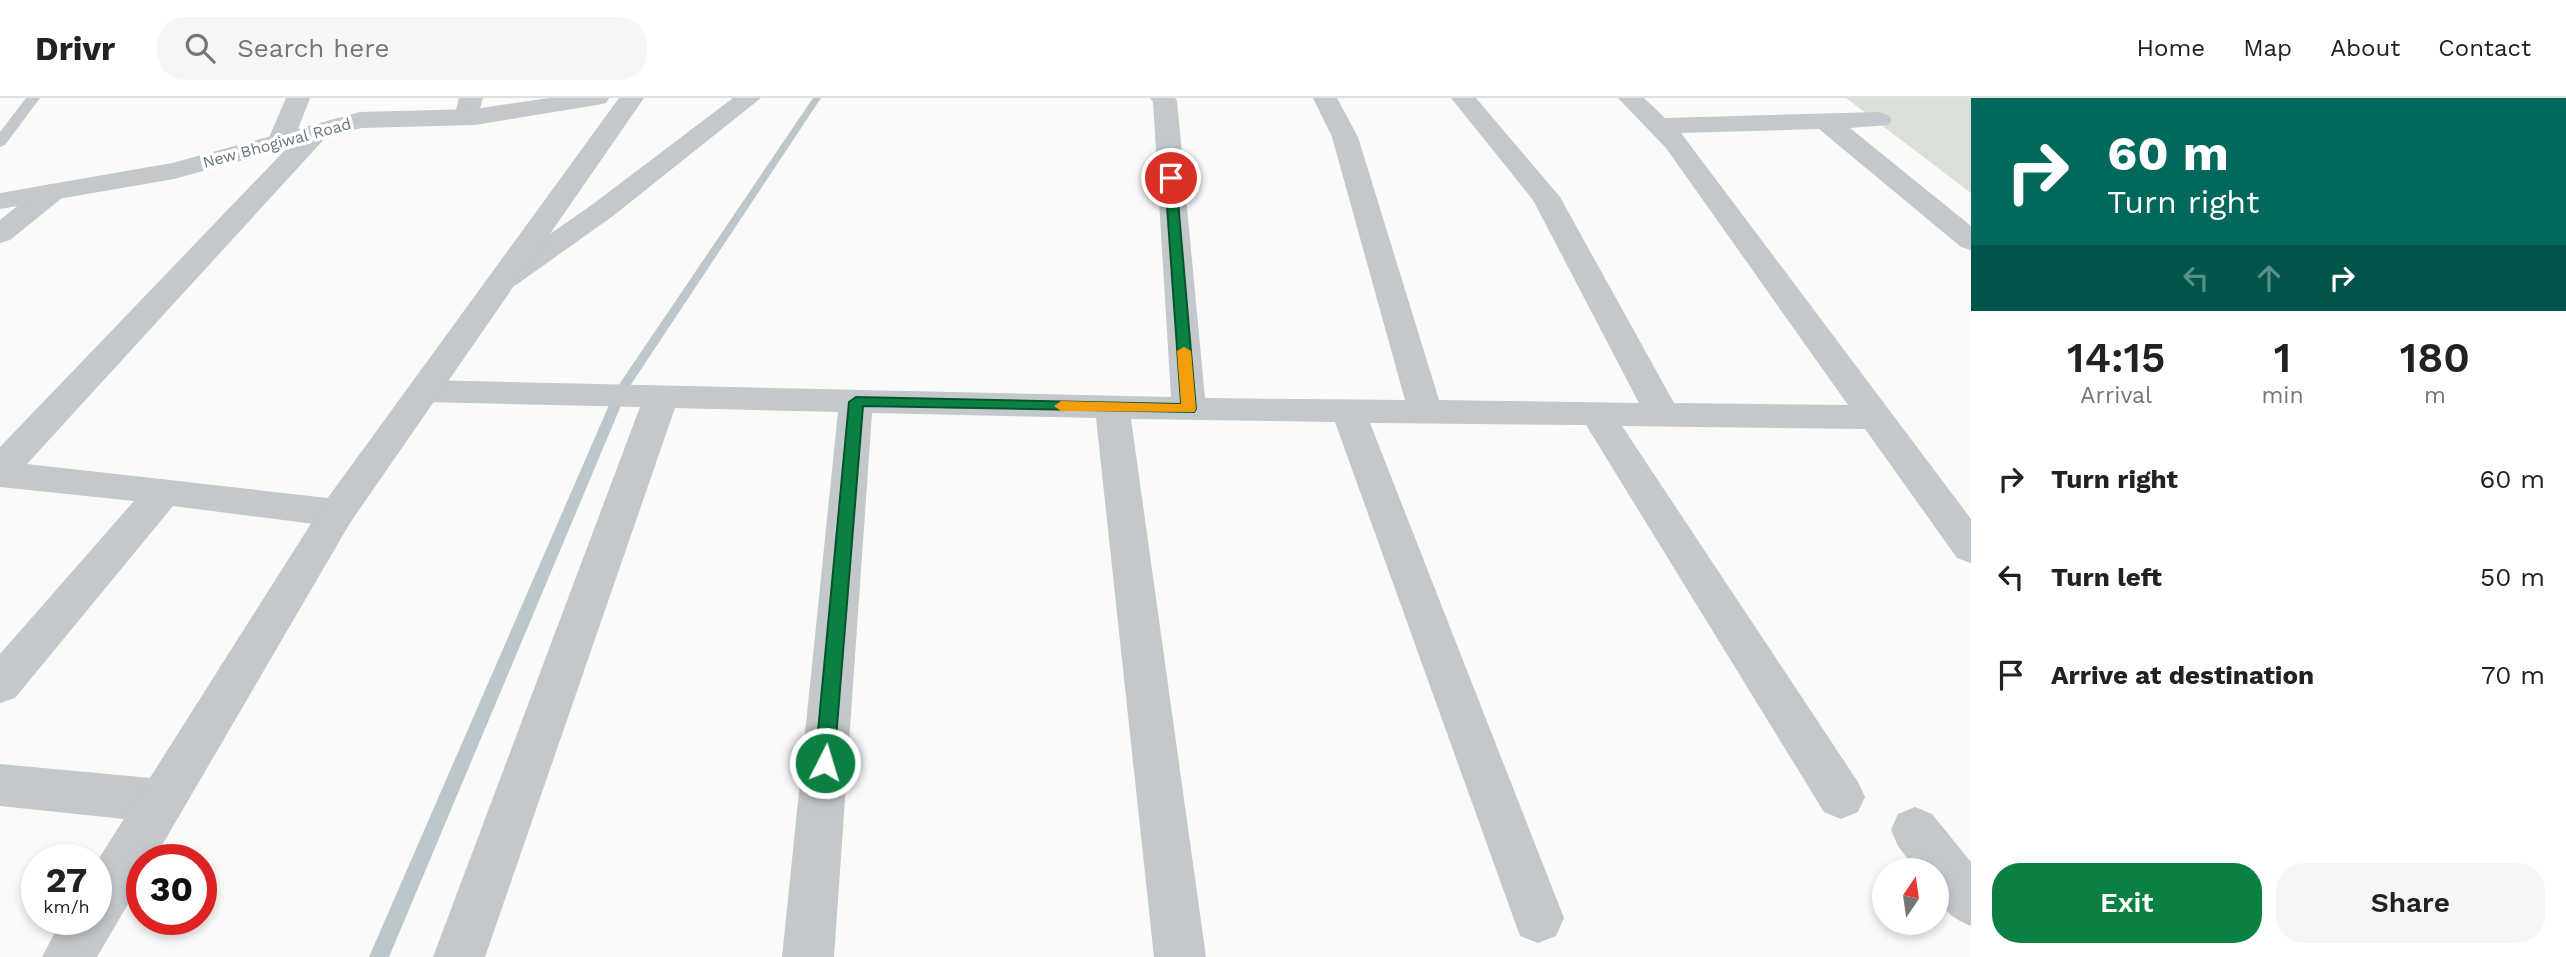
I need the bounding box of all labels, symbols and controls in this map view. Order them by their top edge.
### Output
search box [157,17,647,80]
text: Drivr [35,29,115,68]
icon: search [181,29,219,67]
text: Search here [237,33,390,63]
text: Home [2137,34,2205,62]
text: Map [2243,34,2292,62]
text: About [2330,34,2400,62]
text: Contact [2438,34,2531,62]
street label: New Bhogiwal Road [201,114,353,172]
text: 60 m [2107,124,2229,182]
icon: right [1992,126,2083,217]
pin [1141,148,1201,208]
icon: arrive [1152,159,1190,197]
text: Turn right [2107,183,2259,221]
icon: left [2177,259,2215,297]
icon: ahead [2250,259,2288,297]
icon: right [2323,259,2361,297]
text: 14:15 [2067,333,2166,382]
text: 1 [2274,333,2291,382]
text: 180 [2400,333,2470,382]
text: Arrival [2080,382,2152,409]
text: min [2261,382,2304,409]
text: m [2424,382,2446,409]
icon: right [1992,460,2030,498]
text: Turn right [2051,464,2178,494]
text: 60 m [2479,464,2545,494]
icon: left [1992,558,2030,596]
text: Turn left [2051,562,2162,592]
text: 50 m [2480,562,2545,592]
icon: arrive [1992,656,2030,694]
text: Arrive at destination [2051,660,2314,690]
text: 70 m [2481,660,2545,690]
position arrow [788,726,862,800]
speed limit sign: 30 [126,844,217,935]
north arrow [1872,858,1950,934]
map controls [1872,858,1949,935]
text: 27 [46,859,87,901]
button: Exit [1992,863,2262,943]
button: Share [2276,863,2545,943]
text: km/h [43,896,90,917]

